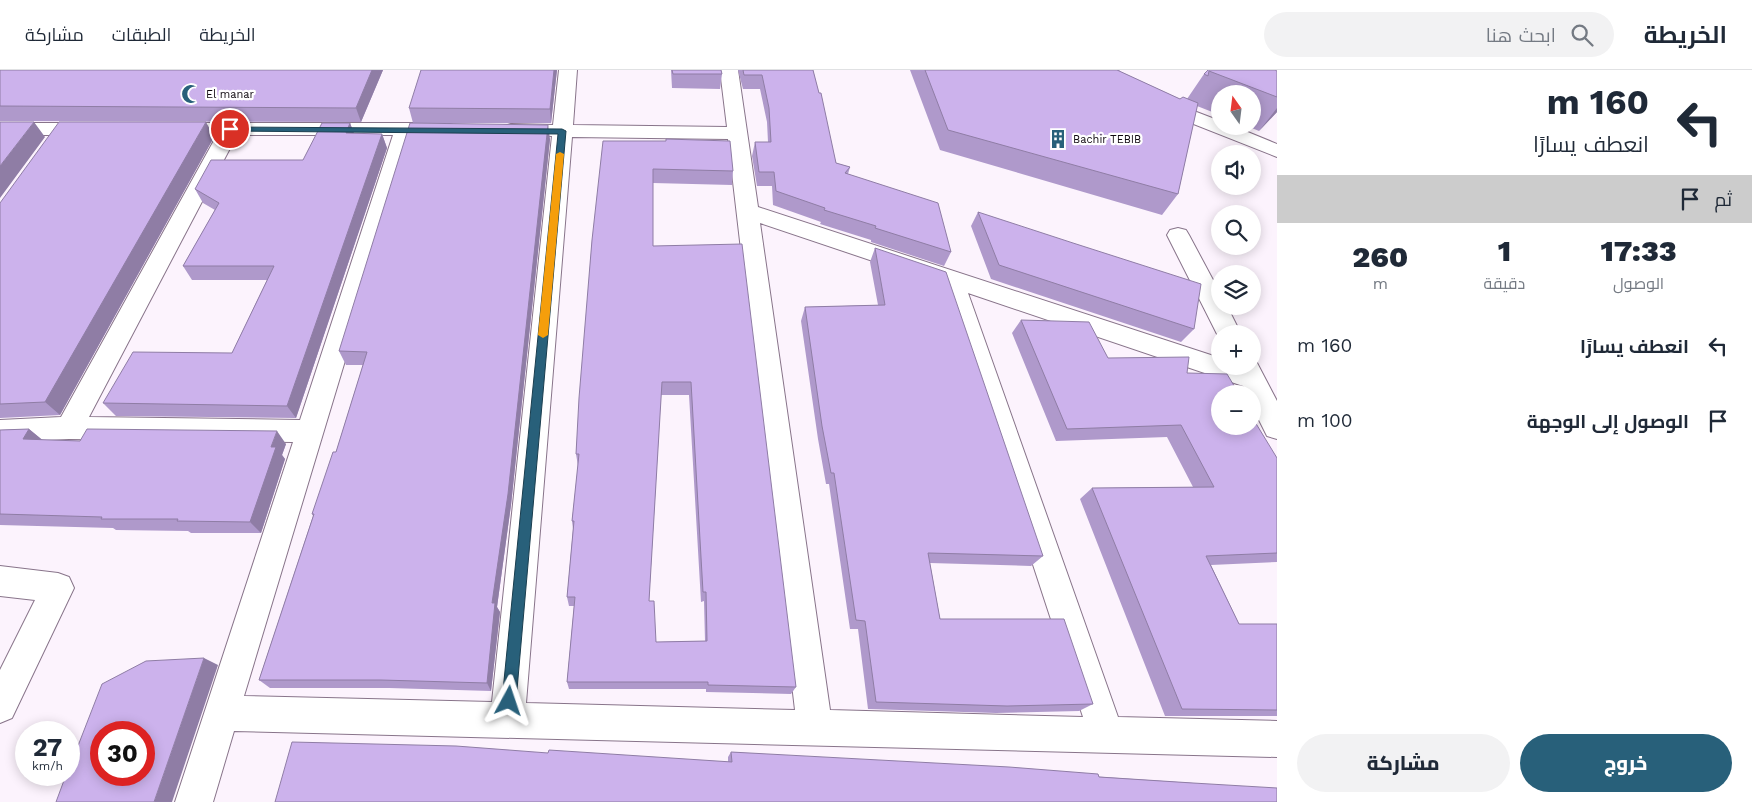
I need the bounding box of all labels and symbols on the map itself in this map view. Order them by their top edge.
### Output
mosque icon: El manar [180,83,202,105]
north arrow [1211,85,1261,135]
place label: El manar [206,88,254,101]
pin [209,108,251,150]
building icon: Bachir TEBIB [1047,128,1069,150]
place label: Bachir TEBIB [1073,133,1141,146]
position arrow [482,674,534,726]
speed limit sign: 30 [90,721,155,786]

